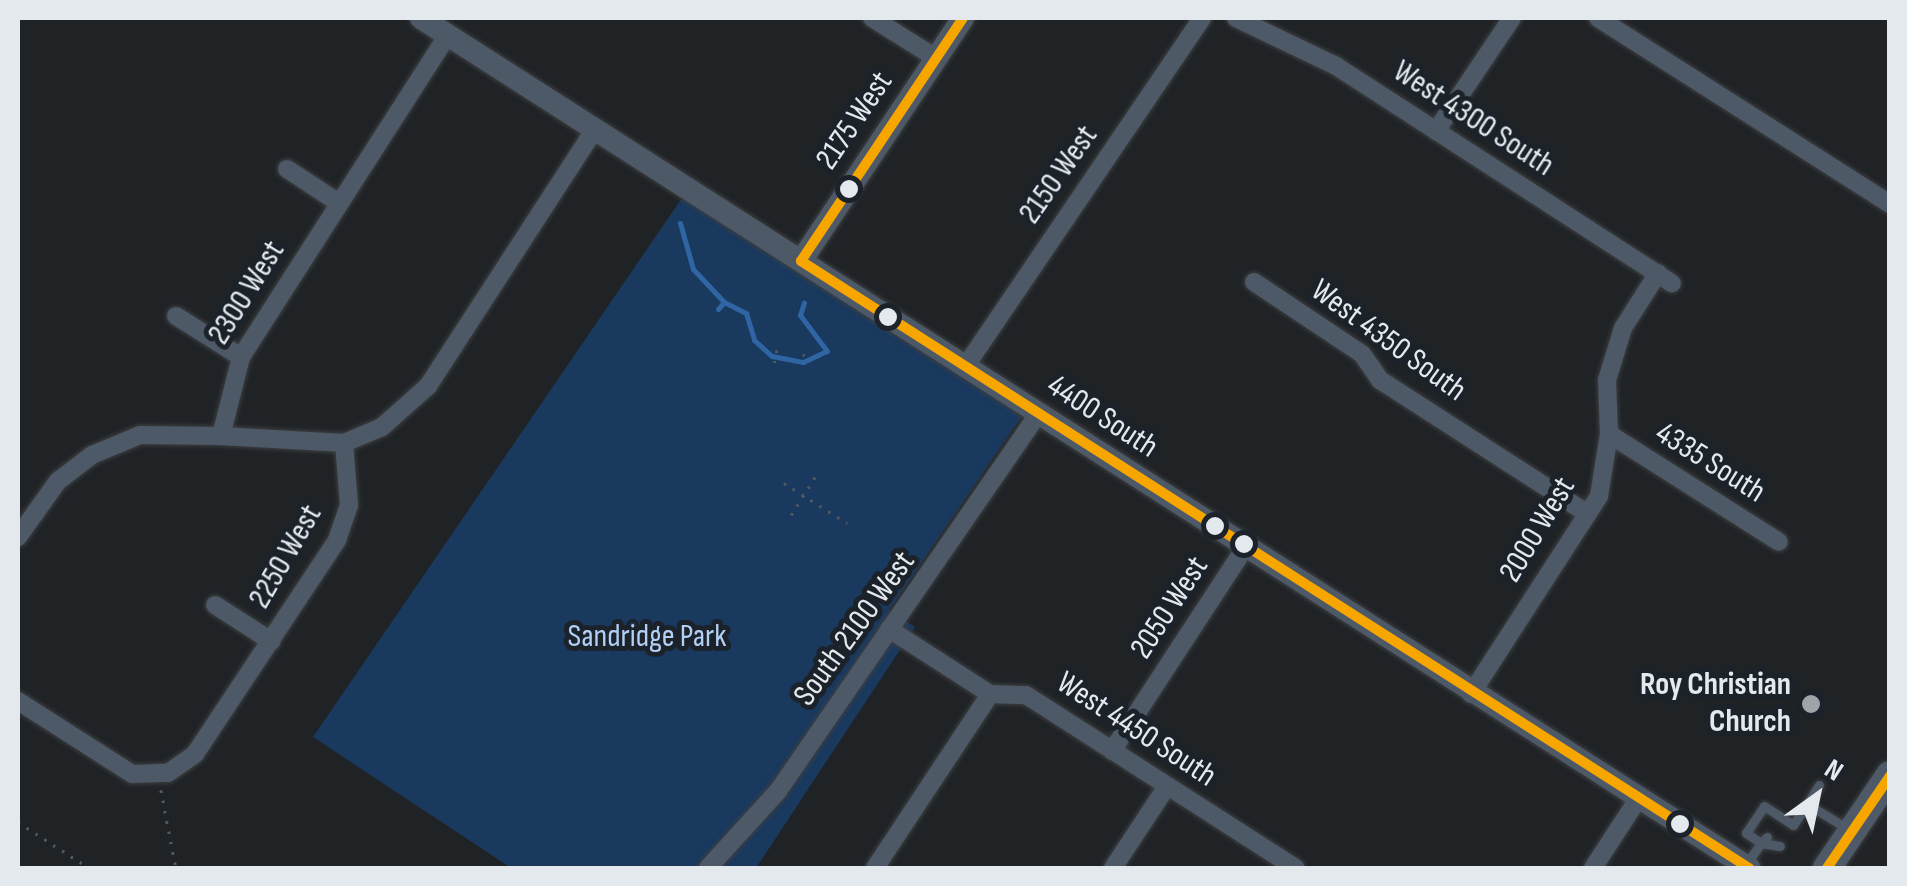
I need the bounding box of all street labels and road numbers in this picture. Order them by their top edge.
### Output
street label: West 4300 South [1385,53,1561,185]
street label: 2175 West [808,65,902,177]
street label: 2150 West [1011,118,1107,232]
street label: 2300 West [200,234,294,352]
street label: West 4350 South [1303,272,1473,410]
street label: 4400 South [1039,367,1165,467]
street label: 4335 South [1648,414,1772,512]
street label: 2000 West [1492,471,1584,589]
street label: 2250 West [241,498,331,616]
street label: South 2100 West [786,544,924,714]
street label: 2050 West [1123,550,1217,666]
street label: West 4450 South [1049,664,1223,796]

